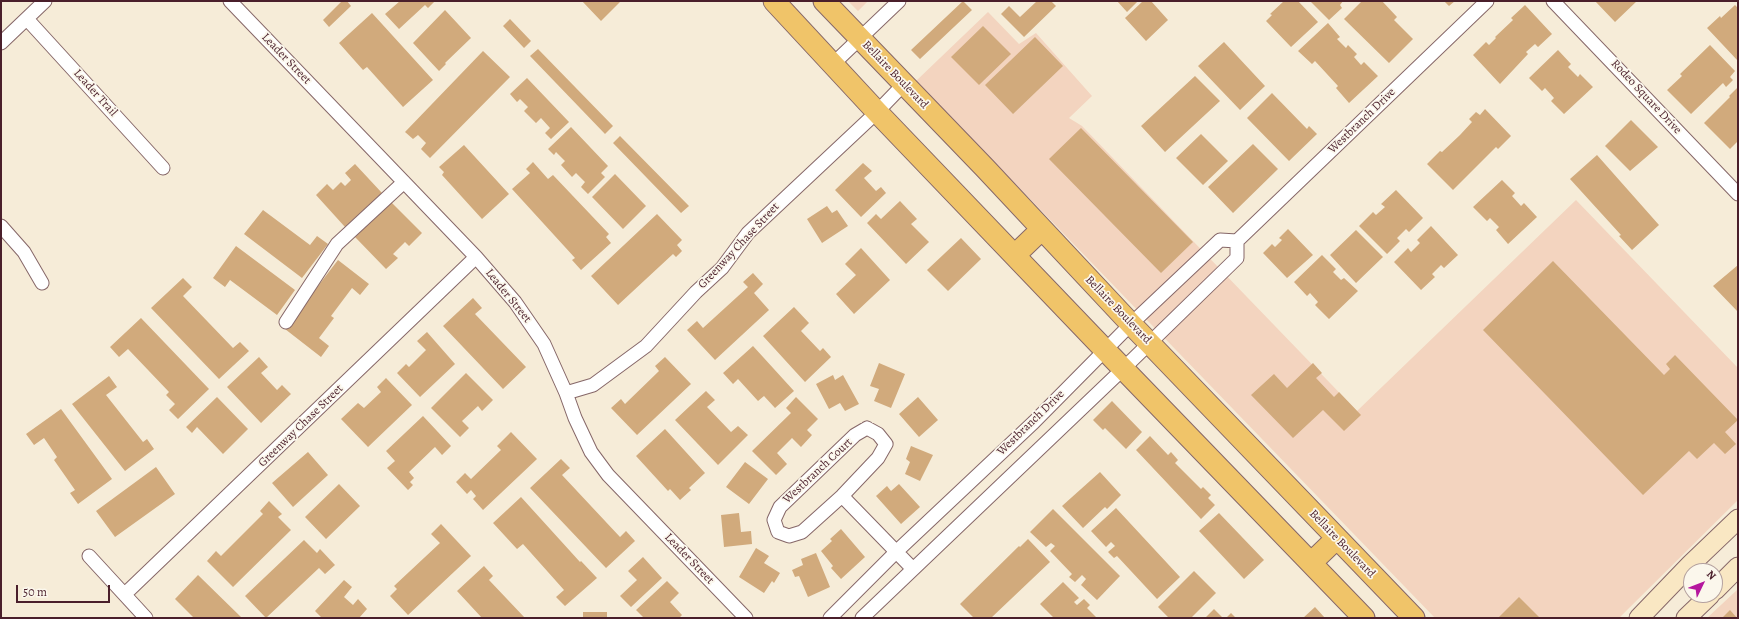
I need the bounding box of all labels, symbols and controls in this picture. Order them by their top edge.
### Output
street label: Leader Street [258,30,314,88]
street label: Bellaire Boulevard [859,38,931,112]
street label: Rodeo Square Drive [1608,57,1684,137]
street label: Leader Trail [70,66,120,120]
street label: Westbranch Drive [1325,85,1399,157]
street label: Greenway Chase Street [695,200,783,292]
street label: Leader Street [482,266,534,326]
street label: Bellaire Boulevard [1082,273,1154,347]
street label: Greenway Chase Street [256,382,346,470]
street label: Westbranch Drive [994,387,1068,459]
street label: Westbranch Court [780,435,856,507]
street label: Bellaire Boulevard [1306,507,1378,581]
street label: Leader Street [661,530,717,588]
north arrow [1683,563,1723,603]
text: N [1703,567,1720,583]
scale bar [18,577,112,603]
text: 50 m [23,584,47,600]

